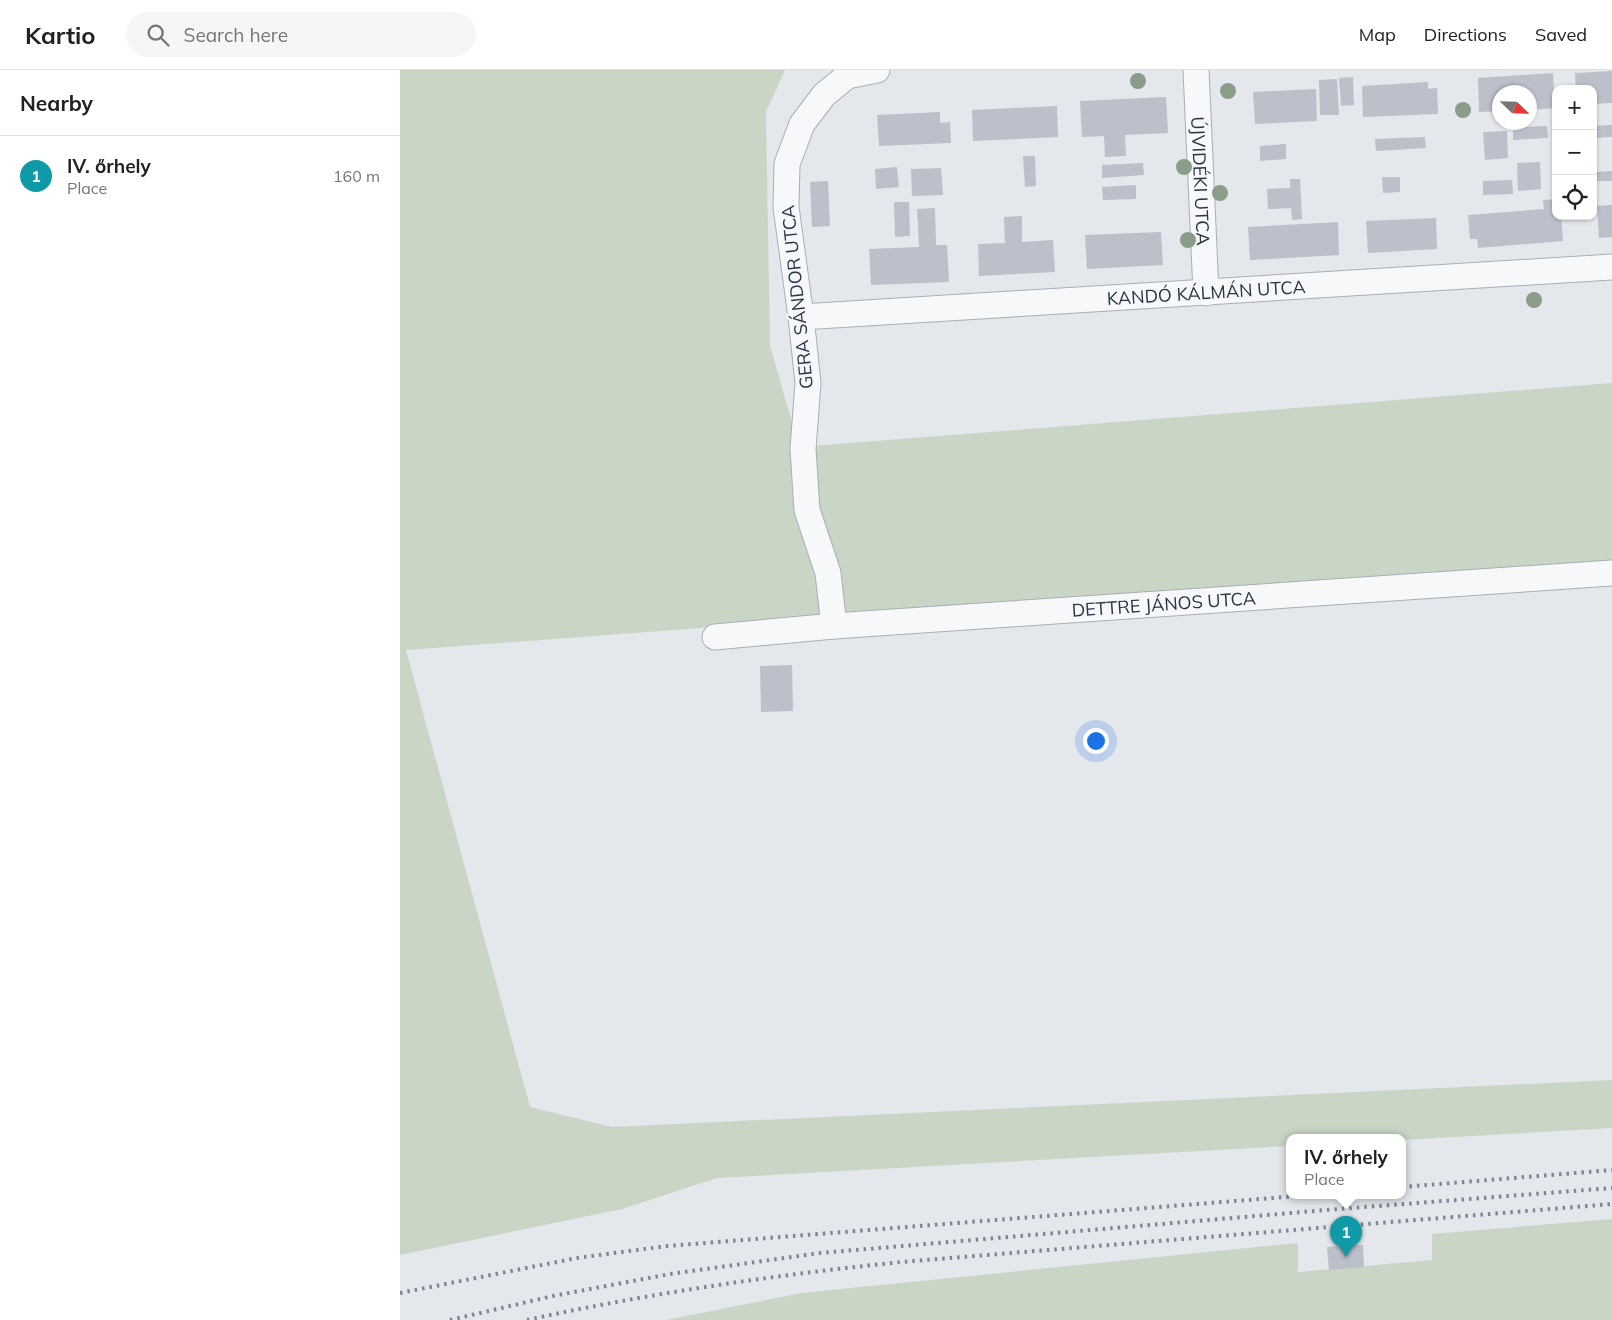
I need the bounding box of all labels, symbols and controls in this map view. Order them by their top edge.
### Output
search box [126,12,476,57]
text: Kartio [25,20,96,50]
icon: search [144,21,172,49]
text: Search here [184,23,288,47]
text: Map [1359,23,1396,46]
text: Directions [1424,23,1507,46]
text: Saved [1535,23,1587,46]
north arrow [1492,85,1537,130]
map controls [1552,85,1597,220]
button: + [1552,85,1597,130]
text: Nearby [20,90,93,116]
street label: ÚJVIDÉKI UTCA [1187,116,1215,246]
button: − [1552,130,1597,175]
text: IV. őrhely [67,154,151,178]
text: 1 [31,166,41,186]
text: 160 m [333,166,380,186]
button: locate [1552,175,1597,220]
text: Place [67,178,107,198]
street label: GERA SÁNDOR UTCA [776,204,818,390]
street label: KANDÓ KÁLMÁN UTCA [1106,274,1306,310]
street label: DETTRE JÁNOS UTCA [1071,586,1257,621]
your location [1083,728,1109,754]
popup [1286,1134,1406,1199]
text: IV. őrhely [1304,1145,1388,1169]
text: Place [1304,1169,1344,1189]
pin: 1 [1330,1216,1362,1257]

